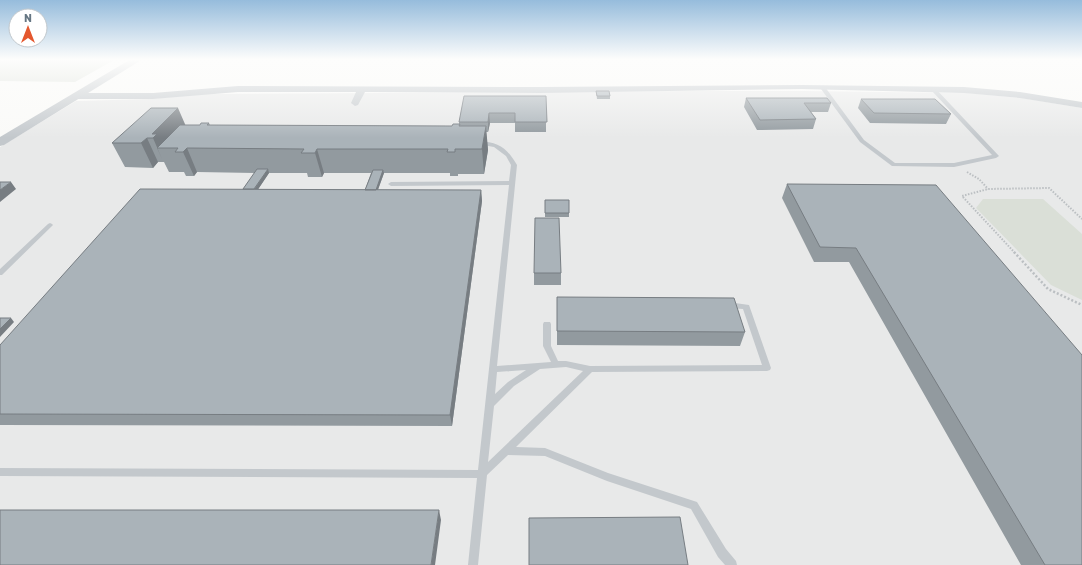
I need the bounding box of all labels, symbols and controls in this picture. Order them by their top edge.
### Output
north arrow [8,8,48,48]
text: N [24,12,32,25]

